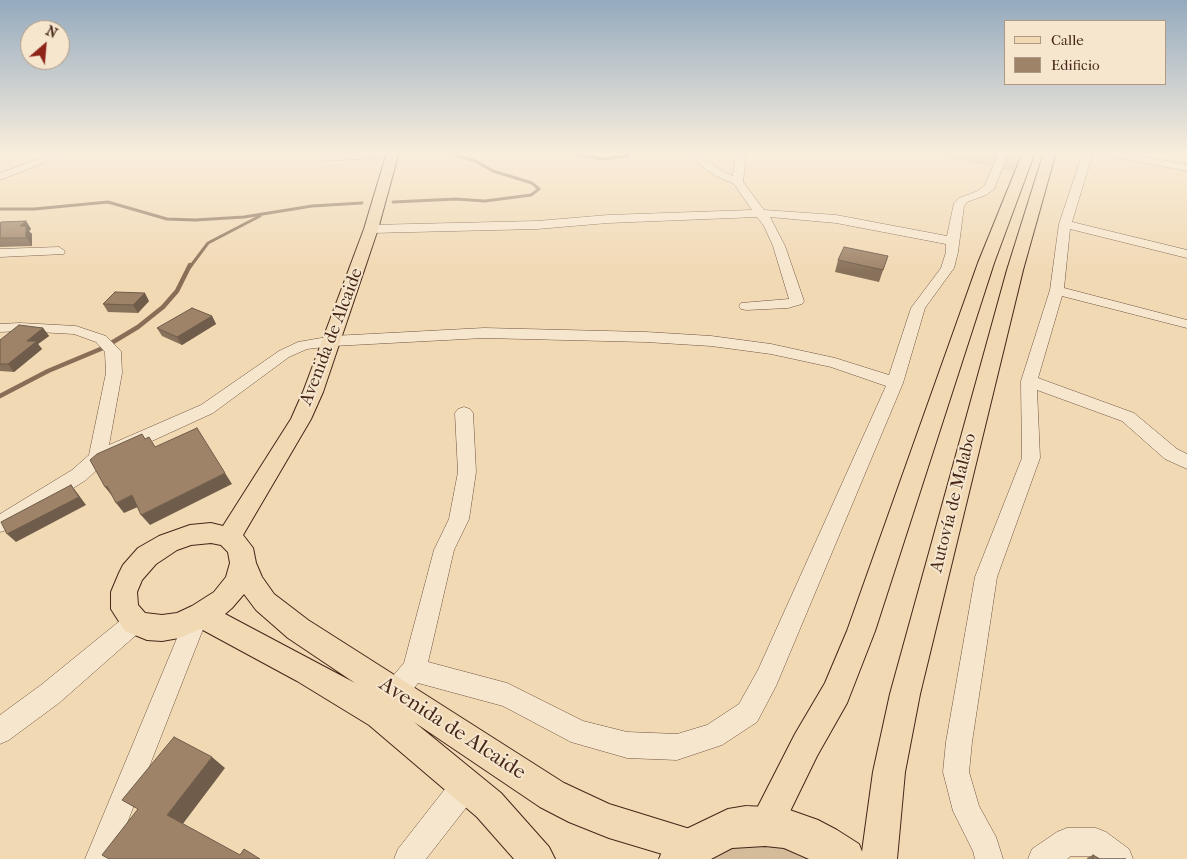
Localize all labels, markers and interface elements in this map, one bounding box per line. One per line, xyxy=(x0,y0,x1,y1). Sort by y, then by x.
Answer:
north arrow xyxy=(20,20,70,70)
legend xyxy=(1004,20,1167,85)
text: N xyxy=(43,22,60,42)
text: Calle xyxy=(1051,31,1084,49)
text: Edificio xyxy=(1051,56,1100,74)
street label: Avenida de Alcaide xyxy=(296,265,368,409)
street label: Autovía de Malabo xyxy=(926,431,982,575)
street label: Avenida de Alcaide xyxy=(374,672,530,786)

